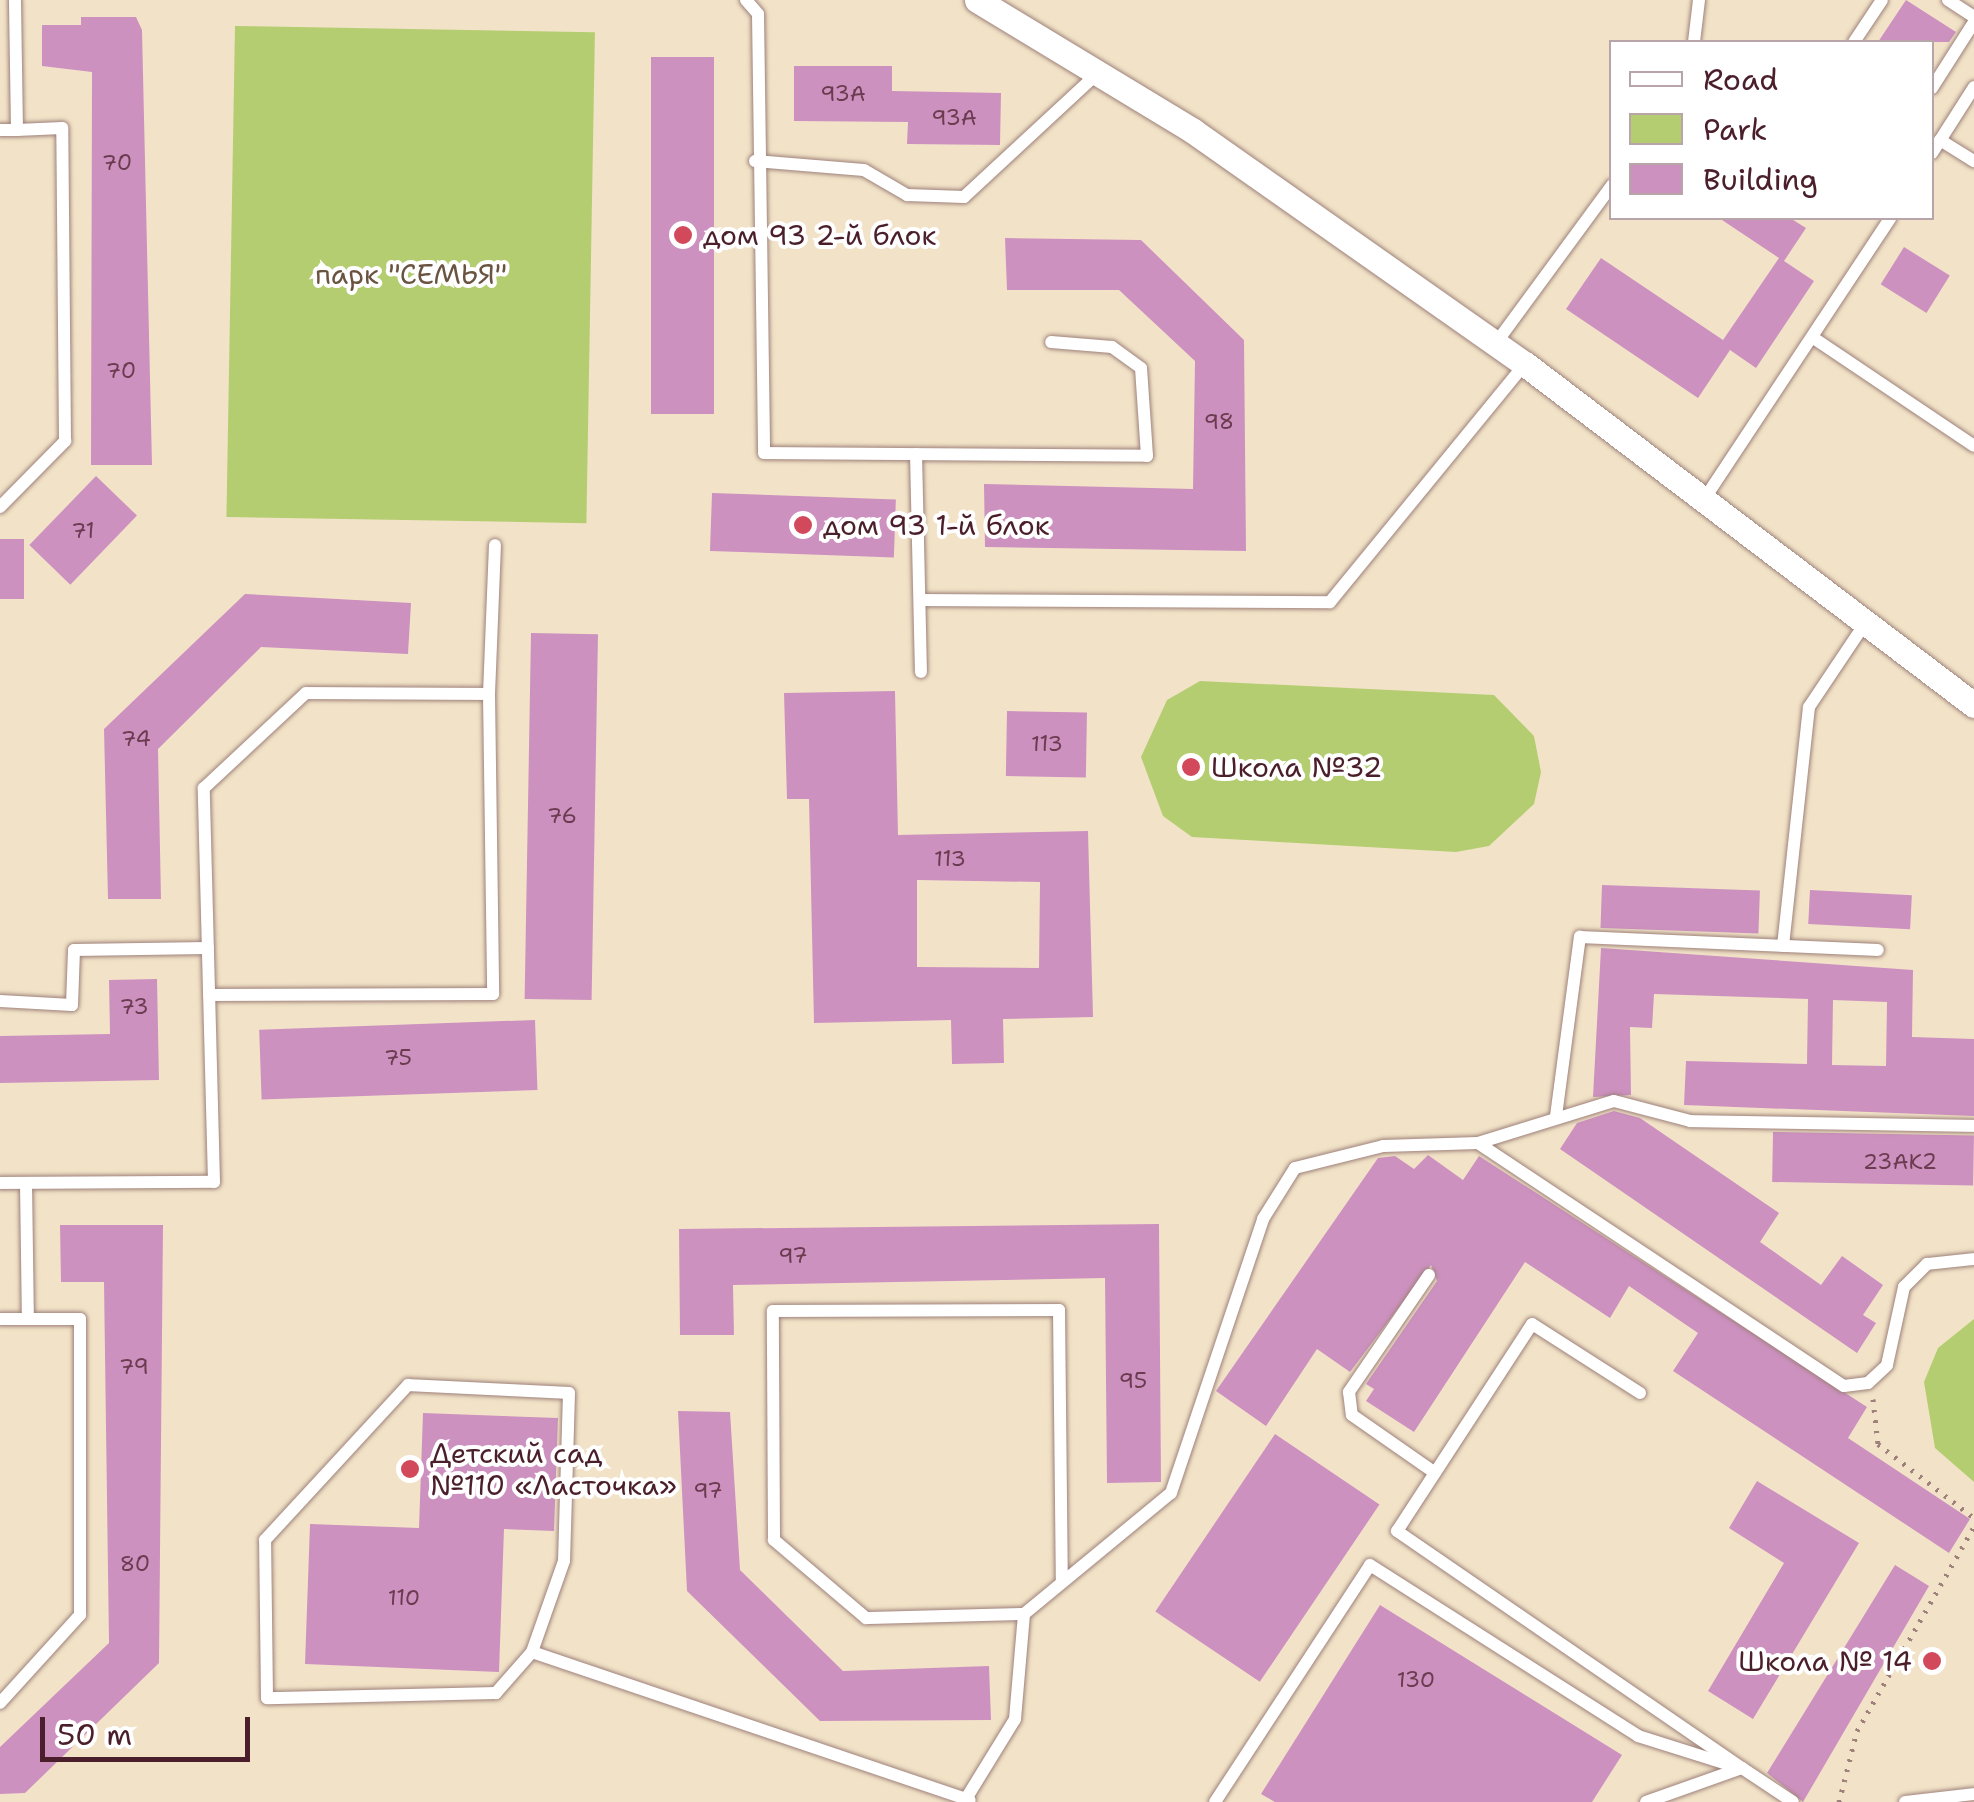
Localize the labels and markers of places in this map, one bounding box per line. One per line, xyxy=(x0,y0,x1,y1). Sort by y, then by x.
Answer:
place label: дом 93 2-й блок xyxy=(703,218,936,252)
marker: дом 93 2-й блок xyxy=(672,224,694,246)
place label: дом 93 1-й блок xyxy=(823,508,1050,542)
marker: дом 93 1-й блок xyxy=(792,514,814,536)
place label: Школа №32 xyxy=(1211,750,1382,784)
marker: Школа №32 xyxy=(1180,756,1202,778)
place label: Детский сад №110 «Ласточка» xyxy=(430,1436,677,1502)
marker: Детский сад №110 «Ласточка» xyxy=(399,1458,421,1480)
place label: Школа № 14 xyxy=(1738,1644,1912,1678)
marker: Школа № 14 xyxy=(1921,1650,1943,1672)

